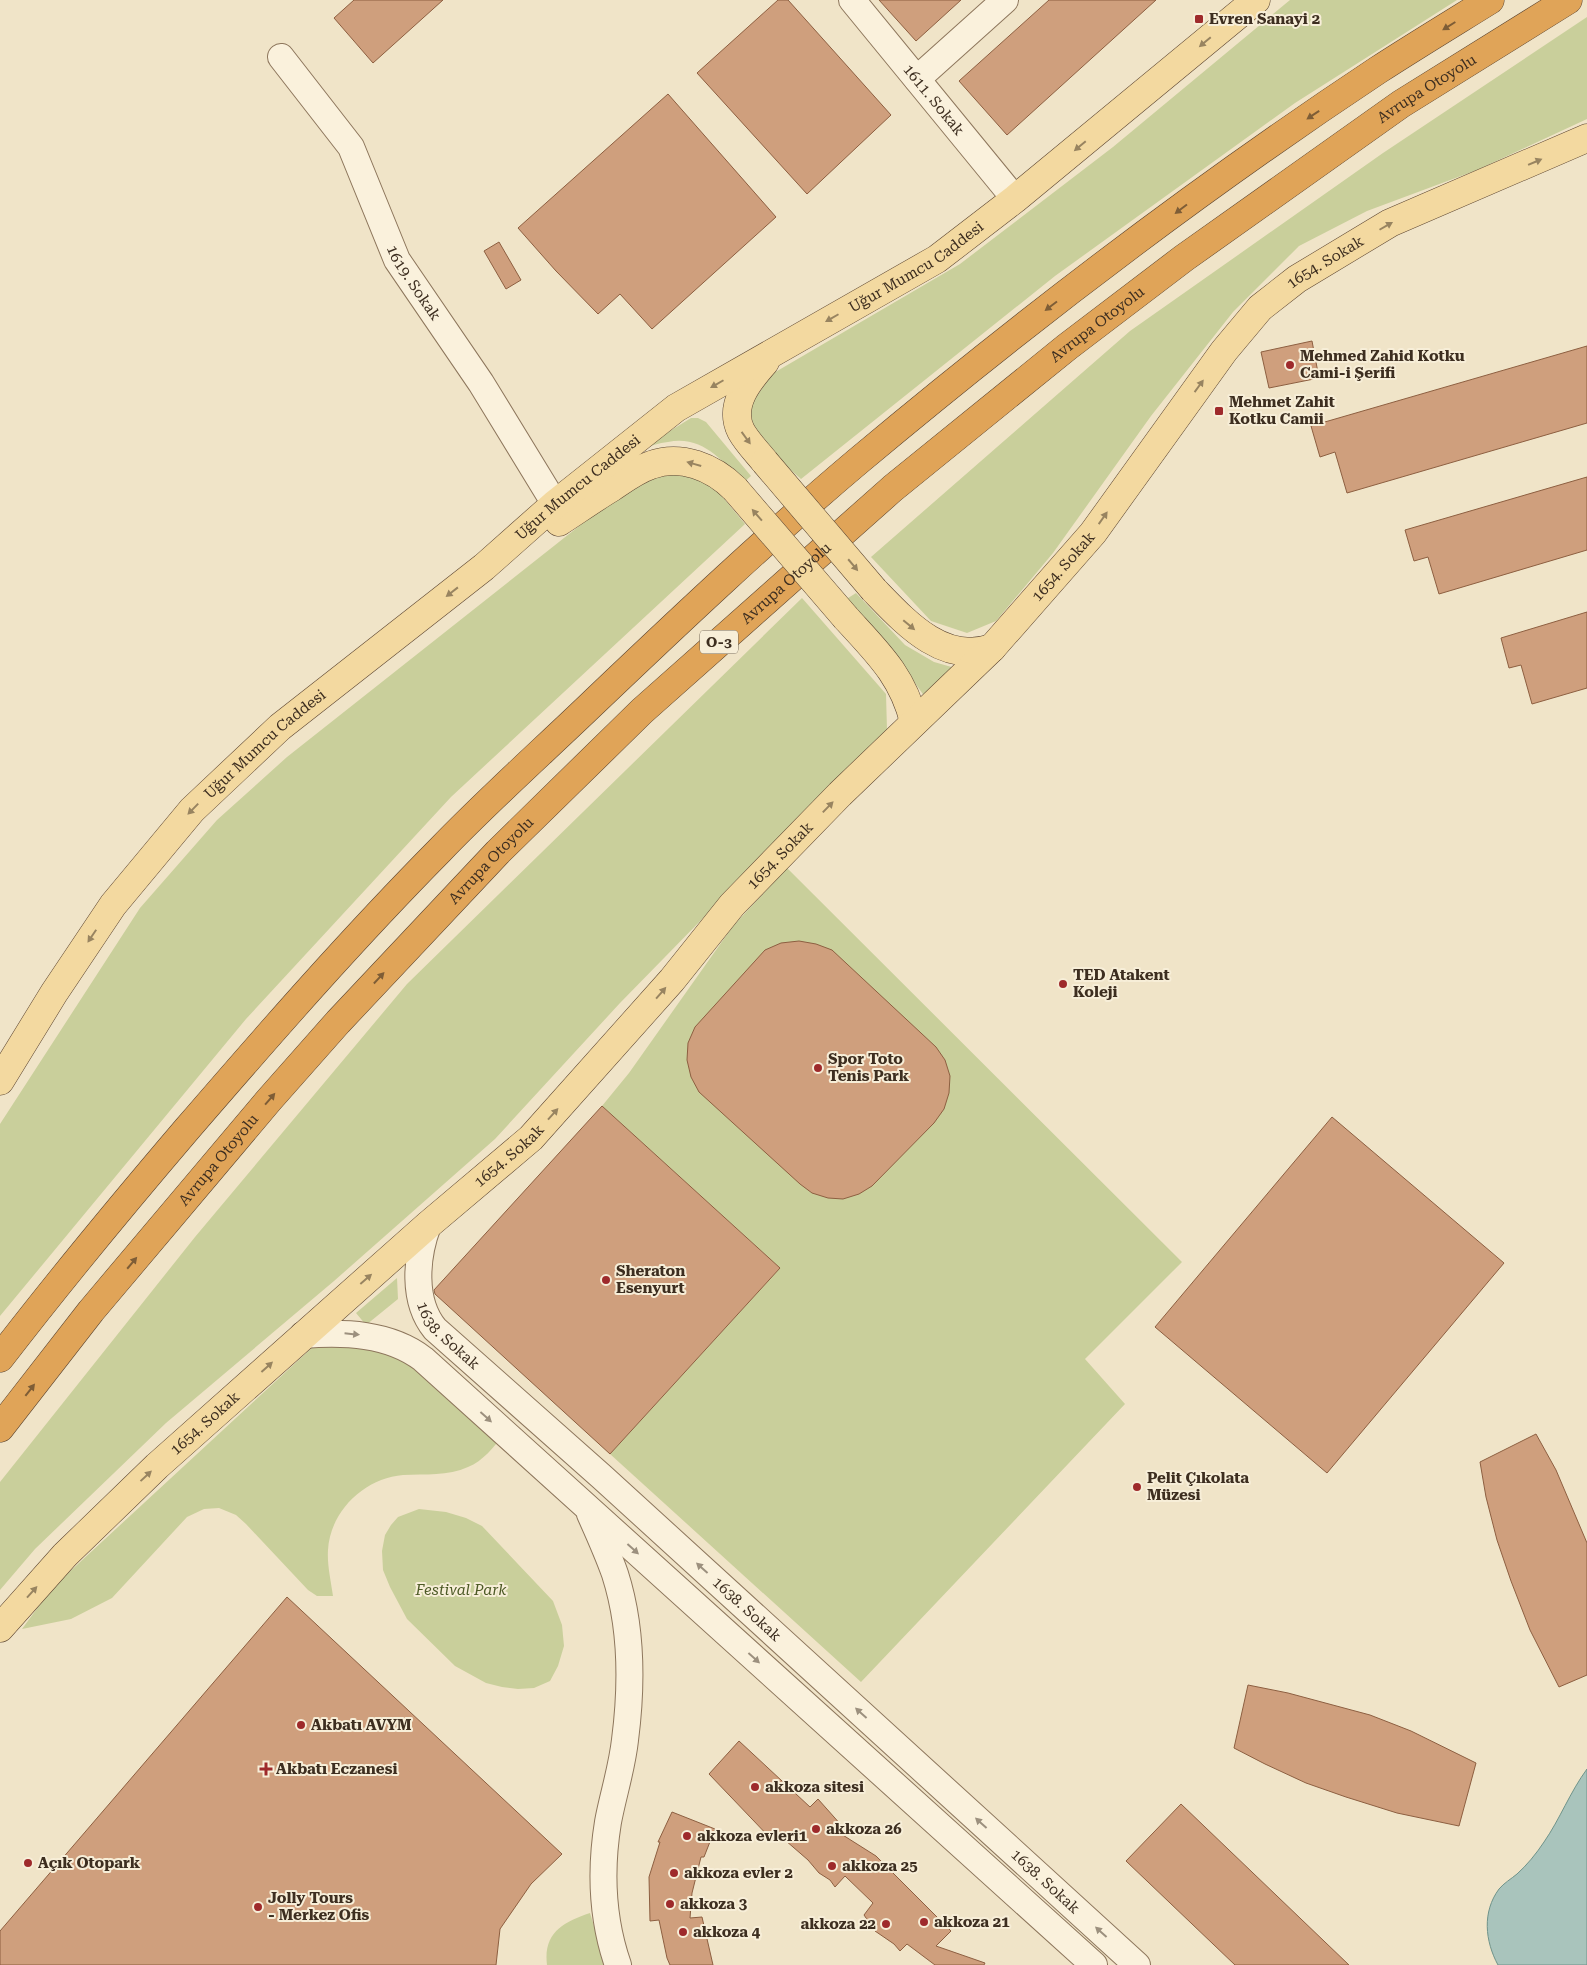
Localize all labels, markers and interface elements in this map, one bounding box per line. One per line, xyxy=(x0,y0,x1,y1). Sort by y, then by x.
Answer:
place label: Evren Sanayi 2 xyxy=(1209,10,1320,28)
marker: Evren Sanayi 2 xyxy=(1193,13,1205,25)
one-way arrow xyxy=(1442,21,1456,30)
one-way arrow xyxy=(1199,37,1212,48)
street label: Avrupa Otoyolu xyxy=(1374,50,1480,127)
street label: 1611. Sokak xyxy=(899,61,968,139)
one-way arrow xyxy=(1306,110,1320,119)
one-way arrow xyxy=(1073,140,1086,151)
one-way arrow xyxy=(1528,157,1542,165)
one-way arrow xyxy=(1174,203,1187,213)
street label: Uğur Mumcu Caddesi xyxy=(846,217,987,316)
one-way arrow xyxy=(1379,221,1392,230)
street label: 1654. Sokak xyxy=(1283,232,1367,293)
street label: 1619. Sokak xyxy=(383,242,445,324)
street label: Avrupa Otoyolu xyxy=(1046,282,1148,366)
one-way arrow xyxy=(1045,301,1058,312)
one-way arrow xyxy=(825,314,840,322)
place label: Mehmed Zahid Kotku Cami-i Şerifi xyxy=(1300,347,1465,382)
marker: Mehmed Zahid Kotku Cami-i Şerifi xyxy=(1284,359,1296,371)
one-way arrow xyxy=(710,380,723,389)
one-way arrow xyxy=(1193,380,1204,393)
place label: Mehmet Zahit Kotku Camii xyxy=(1229,393,1335,428)
marker: Mehmet Zahit Kotku Camii xyxy=(1213,405,1225,417)
street label: Uğur Mumcu Caddesi xyxy=(512,431,644,544)
one-way arrow xyxy=(741,431,751,445)
one-way arrow xyxy=(686,460,701,468)
one-way arrow xyxy=(751,509,763,521)
one-way arrow xyxy=(1098,512,1109,525)
street label: 1654. Sokak xyxy=(1028,528,1099,605)
street label: Avrupa Otoyolu xyxy=(737,538,835,628)
one-way arrow xyxy=(847,559,859,571)
one-way arrow xyxy=(446,587,459,598)
one-way arrow xyxy=(902,619,915,630)
road number: O-3 xyxy=(700,630,738,654)
street label: Uğur Mumcu Caddesi xyxy=(200,686,329,803)
one-way arrow xyxy=(822,801,834,813)
one-way arrow xyxy=(188,803,200,815)
street label: Avrupa Otoyolu xyxy=(445,813,538,908)
street label: 1654. Sokak xyxy=(743,818,817,893)
one-way arrow xyxy=(87,929,97,942)
place label: TED Atakent Koleji xyxy=(1073,966,1170,1001)
one-way arrow xyxy=(373,973,385,985)
marker: TED Atakent Koleji xyxy=(1057,978,1069,990)
one-way arrow xyxy=(655,987,667,999)
place label: Spor Toto Tenis Park xyxy=(828,1050,910,1085)
marker: Spor Toto Tenis Park xyxy=(812,1062,824,1074)
one-way arrow xyxy=(265,1092,276,1105)
one-way arrow xyxy=(547,1108,559,1120)
street label: Avrupa Otoyolu xyxy=(175,1110,263,1209)
street label: 1654. Sokak xyxy=(470,1120,548,1191)
one-way arrow xyxy=(126,1257,137,1270)
place label: Sheraton Esenyurt xyxy=(616,1262,685,1297)
one-way arrow xyxy=(359,1274,372,1285)
marker: Sheraton Esenyurt xyxy=(600,1274,612,1286)
street label: 1638. Sokak xyxy=(413,1299,484,1374)
one-way arrow xyxy=(344,1330,360,1338)
one-way arrow xyxy=(260,1361,272,1373)
one-way arrow xyxy=(25,1383,35,1397)
street label: 1654. Sokak xyxy=(167,1387,244,1459)
one-way arrow xyxy=(480,1411,492,1423)
place label: Pelit Çıkolata Müzesi xyxy=(1147,1469,1249,1504)
one-way arrow xyxy=(140,1470,152,1482)
marker: Pelit Çıkolata Müzesi xyxy=(1131,1481,1143,1493)
one-way arrow xyxy=(627,1543,639,1555)
one-way arrow xyxy=(697,1562,709,1574)
street label: 1638. Sokak xyxy=(709,1573,785,1645)
park label: Festival Park xyxy=(415,1581,507,1599)
one-way arrow xyxy=(27,1586,38,1599)
one-way arrow xyxy=(747,1652,759,1664)
one-way arrow xyxy=(855,1707,867,1719)
place label: Akbatı AVYM xyxy=(311,1716,412,1734)
marker: Akbatı AVYM xyxy=(295,1719,307,1731)
place label: Akbatı Eczanesi xyxy=(276,1760,397,1778)
marker: Akbatı Eczanesi xyxy=(260,1763,272,1775)
place label: akkoza sitesi xyxy=(765,1778,864,1796)
marker: akkoza sitesi xyxy=(749,1781,761,1793)
one-way arrow xyxy=(975,1817,987,1828)
place label: akkoza 26 xyxy=(826,1820,902,1838)
marker: akkoza 26 xyxy=(810,1823,822,1835)
place label: akkoza evleri1 xyxy=(697,1827,808,1845)
marker: akkoza evleri1 xyxy=(681,1830,693,1842)
street label: 1638. Sokak xyxy=(1007,1846,1084,1918)
place label: Açık Otopark xyxy=(38,1854,141,1872)
marker: Açık Otopark xyxy=(22,1857,34,1869)
place label: akkoza 25 xyxy=(842,1857,918,1875)
marker: akkoza 25 xyxy=(826,1860,838,1872)
place label: akkoza evler 2 xyxy=(684,1864,793,1882)
marker: akkoza evler 2 xyxy=(668,1867,680,1879)
place label: Jolly Tours - Merkez Ofis xyxy=(268,1889,369,1924)
place label: akkoza 3 xyxy=(680,1895,748,1913)
marker: akkoza 3 xyxy=(664,1898,676,1910)
marker: Jolly Tours - Merkez Ofis xyxy=(252,1901,264,1913)
place label: akkoza 21 xyxy=(934,1913,1010,1931)
place label: akkoza 22 xyxy=(800,1915,876,1933)
marker: akkoza 21 xyxy=(918,1916,930,1928)
marker: akkoza 22 xyxy=(880,1918,892,1930)
place label: akkoza 4 xyxy=(693,1923,761,1941)
marker: akkoza 4 xyxy=(677,1926,689,1938)
one-way arrow xyxy=(1095,1926,1107,1938)

